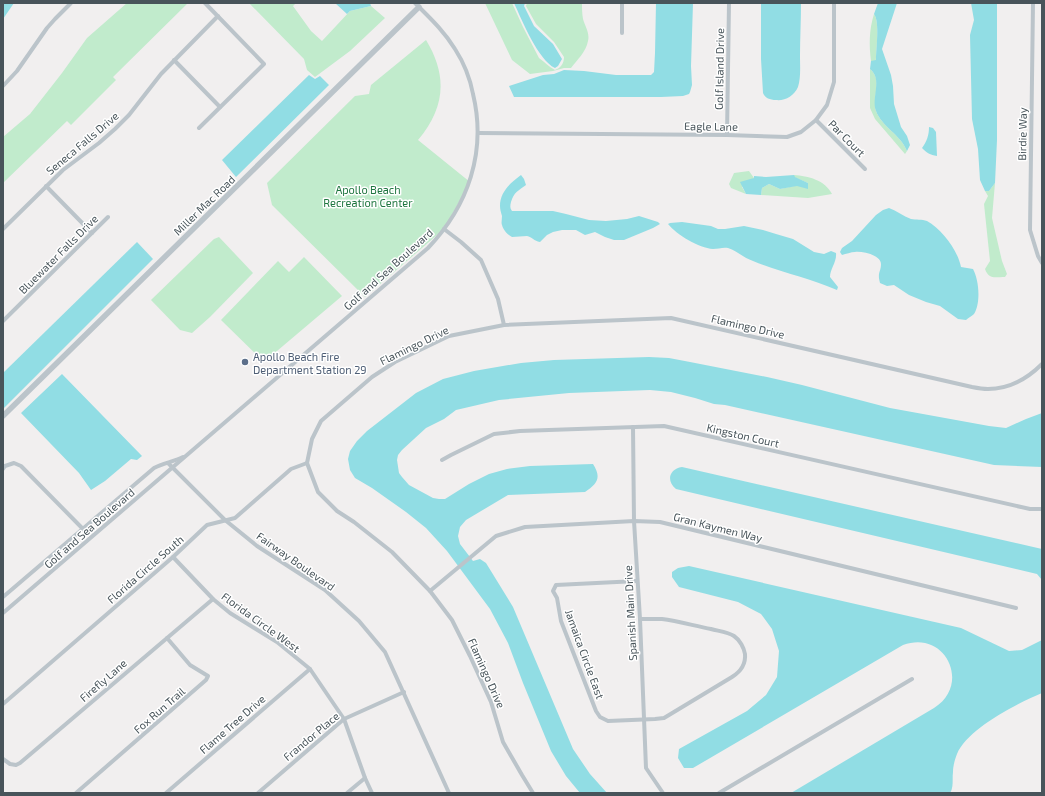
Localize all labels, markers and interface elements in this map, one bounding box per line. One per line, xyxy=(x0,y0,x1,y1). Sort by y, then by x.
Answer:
street label: Golf Island Drive xyxy=(712,28,726,110)
street label: Birdie Way xyxy=(1015,107,1029,161)
street label: Seneca Falls Drive xyxy=(43,109,121,177)
street label: Par Court xyxy=(826,117,868,159)
street label: Eagle Lane xyxy=(684,119,738,133)
street label: Miller Mac Road xyxy=(171,172,237,238)
park label: Apollo Beach Recreation Center xyxy=(323,183,413,209)
street label: Bluewater Falls Drive xyxy=(16,212,100,296)
street label: Golf and Sea Boulevard xyxy=(341,226,435,312)
street label: Flamingo Drive xyxy=(710,311,786,341)
street label: Flamingo Drive xyxy=(377,323,451,367)
place label: Apollo Beach Fire Department Station 29 xyxy=(253,350,367,376)
marker: Apollo Beach Fire Department Station 29 xyxy=(240,357,250,367)
street label: Kingston Court xyxy=(705,420,781,450)
street label: Golf and Sea Boulevard xyxy=(41,485,137,571)
street label: Gran Kaymen Way xyxy=(672,510,764,544)
street label: Fairway Boulevard xyxy=(254,529,338,593)
street label: Florida Circle South xyxy=(104,532,186,606)
street label: Spanish Main Drive xyxy=(621,565,639,661)
street label: Florida Circle West xyxy=(219,589,303,655)
street label: Jamaica Circle East xyxy=(563,607,607,701)
street label: Flamingo Drive xyxy=(466,636,508,710)
street label: Firefly Lane xyxy=(77,656,129,704)
street label: Fox Run Trail xyxy=(131,684,188,736)
street label: Flame Tree Drive xyxy=(196,692,268,756)
street label: Frandor Place xyxy=(280,709,342,763)

